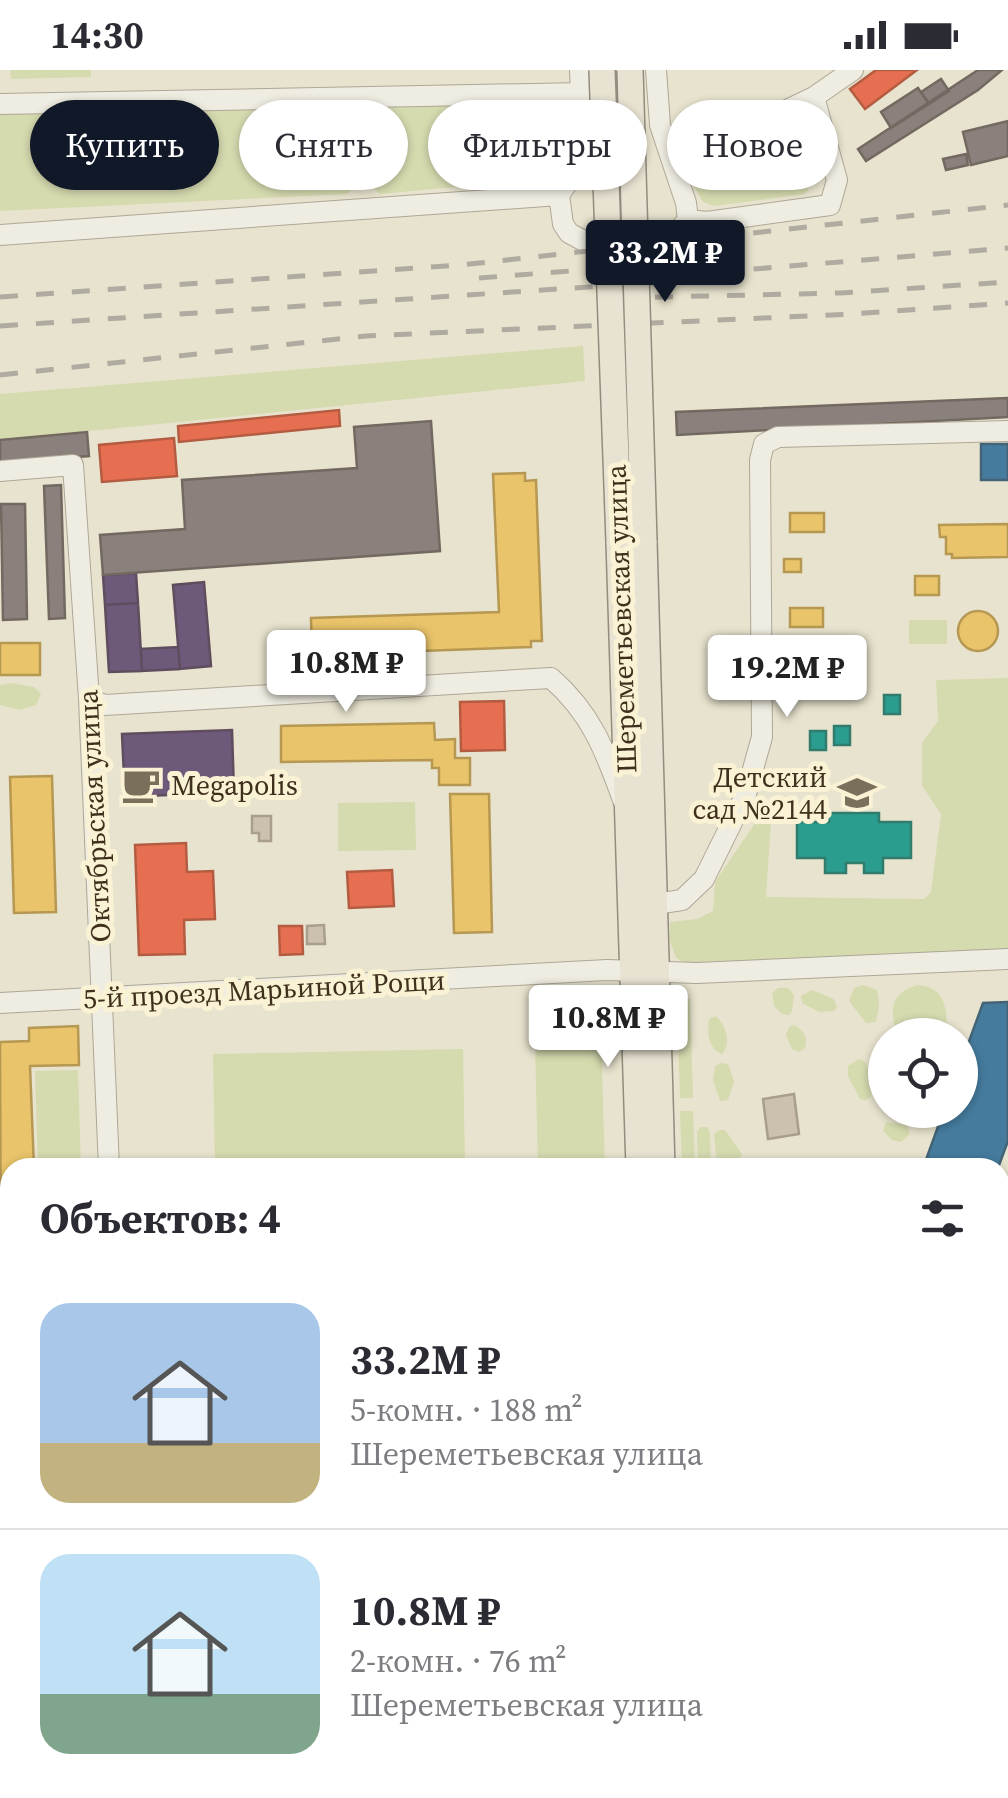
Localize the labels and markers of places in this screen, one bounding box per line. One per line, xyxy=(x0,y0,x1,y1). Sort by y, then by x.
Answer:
pin: 33.2M ₽ xyxy=(573,220,757,305)
pin: 10.8M ₽ xyxy=(254,630,438,715)
pin: 19.2M ₽ xyxy=(695,635,879,720)
place label: Детский сад №2144 xyxy=(692,758,827,828)
cafe icon: Megapolis xyxy=(120,764,162,806)
place label: Megapolis xyxy=(171,766,298,804)
school or university icon: Детский сад №2144 xyxy=(836,772,878,814)
pin: 10.8M ₽ xyxy=(516,985,700,1070)

